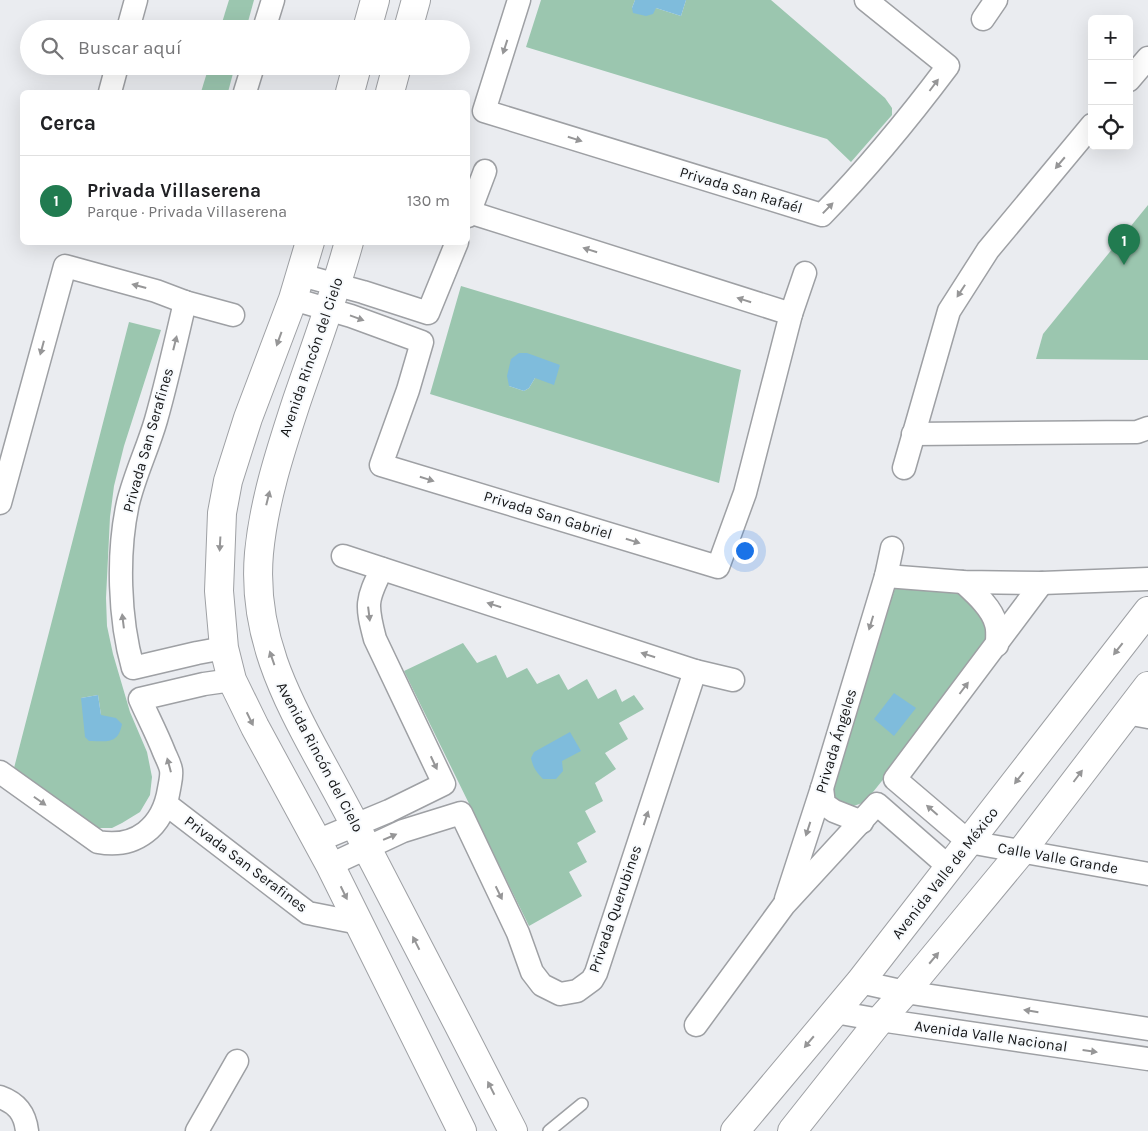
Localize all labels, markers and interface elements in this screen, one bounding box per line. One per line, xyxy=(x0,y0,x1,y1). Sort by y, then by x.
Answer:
map controls xyxy=(1088,15,1133,150)
button: + xyxy=(1088,15,1133,60)
search box xyxy=(20,20,470,75)
icon: search xyxy=(38,34,66,62)
text: Buscar aquí xyxy=(78,37,182,59)
one-way arrow xyxy=(501,39,508,54)
button: − xyxy=(1088,60,1133,105)
one-way arrow xyxy=(929,78,939,92)
button: locate xyxy=(1088,105,1133,150)
text: Cerca xyxy=(40,111,96,135)
one-way arrow xyxy=(567,136,582,143)
one-way arrow xyxy=(1055,156,1066,169)
street label: Privada San Rafaél xyxy=(677,163,805,217)
text: Privada Villaserena xyxy=(87,180,261,202)
text: 1 xyxy=(53,191,59,210)
text: 130 m xyxy=(407,191,450,210)
text: Parque · Privada Villaserena xyxy=(87,202,287,221)
one-way arrow xyxy=(822,203,834,215)
pin: 1 xyxy=(1108,224,1140,265)
one-way arrow xyxy=(582,246,597,254)
street label: Avenida Rincón del Cielo xyxy=(275,275,347,439)
one-way arrow xyxy=(132,282,147,290)
one-way arrow xyxy=(957,284,966,298)
one-way arrow xyxy=(737,295,752,303)
one-way arrow xyxy=(349,315,364,322)
one-way arrow xyxy=(275,332,283,347)
one-way arrow xyxy=(171,335,179,350)
one-way arrow xyxy=(38,341,46,356)
street label: Privada San Serafines xyxy=(119,366,177,514)
one-way arrow xyxy=(420,475,435,483)
street label: Privada San Gabriel xyxy=(482,487,614,543)
one-way arrow xyxy=(264,490,272,505)
one-way arrow xyxy=(216,537,224,553)
one-way arrow xyxy=(626,538,641,546)
your location xyxy=(732,538,758,564)
one-way arrow xyxy=(486,601,501,608)
one-way arrow xyxy=(366,607,374,623)
one-way arrow xyxy=(119,612,127,628)
one-way arrow xyxy=(867,616,875,631)
one-way arrow xyxy=(1113,642,1123,656)
one-way arrow xyxy=(267,650,275,665)
one-way arrow xyxy=(641,651,656,659)
street label: Avenida Rincón del Cielo xyxy=(273,679,367,835)
one-way arrow xyxy=(959,682,970,695)
street label: Privada Ángeles xyxy=(812,687,860,795)
one-way arrow xyxy=(247,712,255,726)
one-way arrow xyxy=(430,756,438,770)
one-way arrow xyxy=(164,758,172,773)
one-way arrow xyxy=(1073,770,1084,783)
one-way arrow xyxy=(1013,771,1024,784)
one-way arrow xyxy=(33,796,46,806)
street label: Avenida Valle de México xyxy=(888,804,1002,942)
one-way arrow xyxy=(926,805,938,816)
one-way arrow xyxy=(643,811,650,826)
street label: Privada San Serafines xyxy=(181,812,311,916)
one-way arrow xyxy=(804,821,812,836)
one-way arrow xyxy=(383,832,397,840)
street label: Calle Valle Grande xyxy=(996,839,1120,877)
street label: Privada Querubines xyxy=(585,843,645,975)
one-way arrow xyxy=(495,885,503,900)
one-way arrow xyxy=(340,886,348,900)
one-way arrow xyxy=(412,936,420,950)
one-way arrow xyxy=(928,952,939,965)
one-way arrow xyxy=(1022,1007,1038,1015)
street label: Avenida Valle Nacional xyxy=(913,1016,1069,1056)
one-way arrow xyxy=(804,1036,815,1049)
one-way arrow xyxy=(1083,1047,1099,1055)
one-way arrow xyxy=(487,1080,495,1095)

